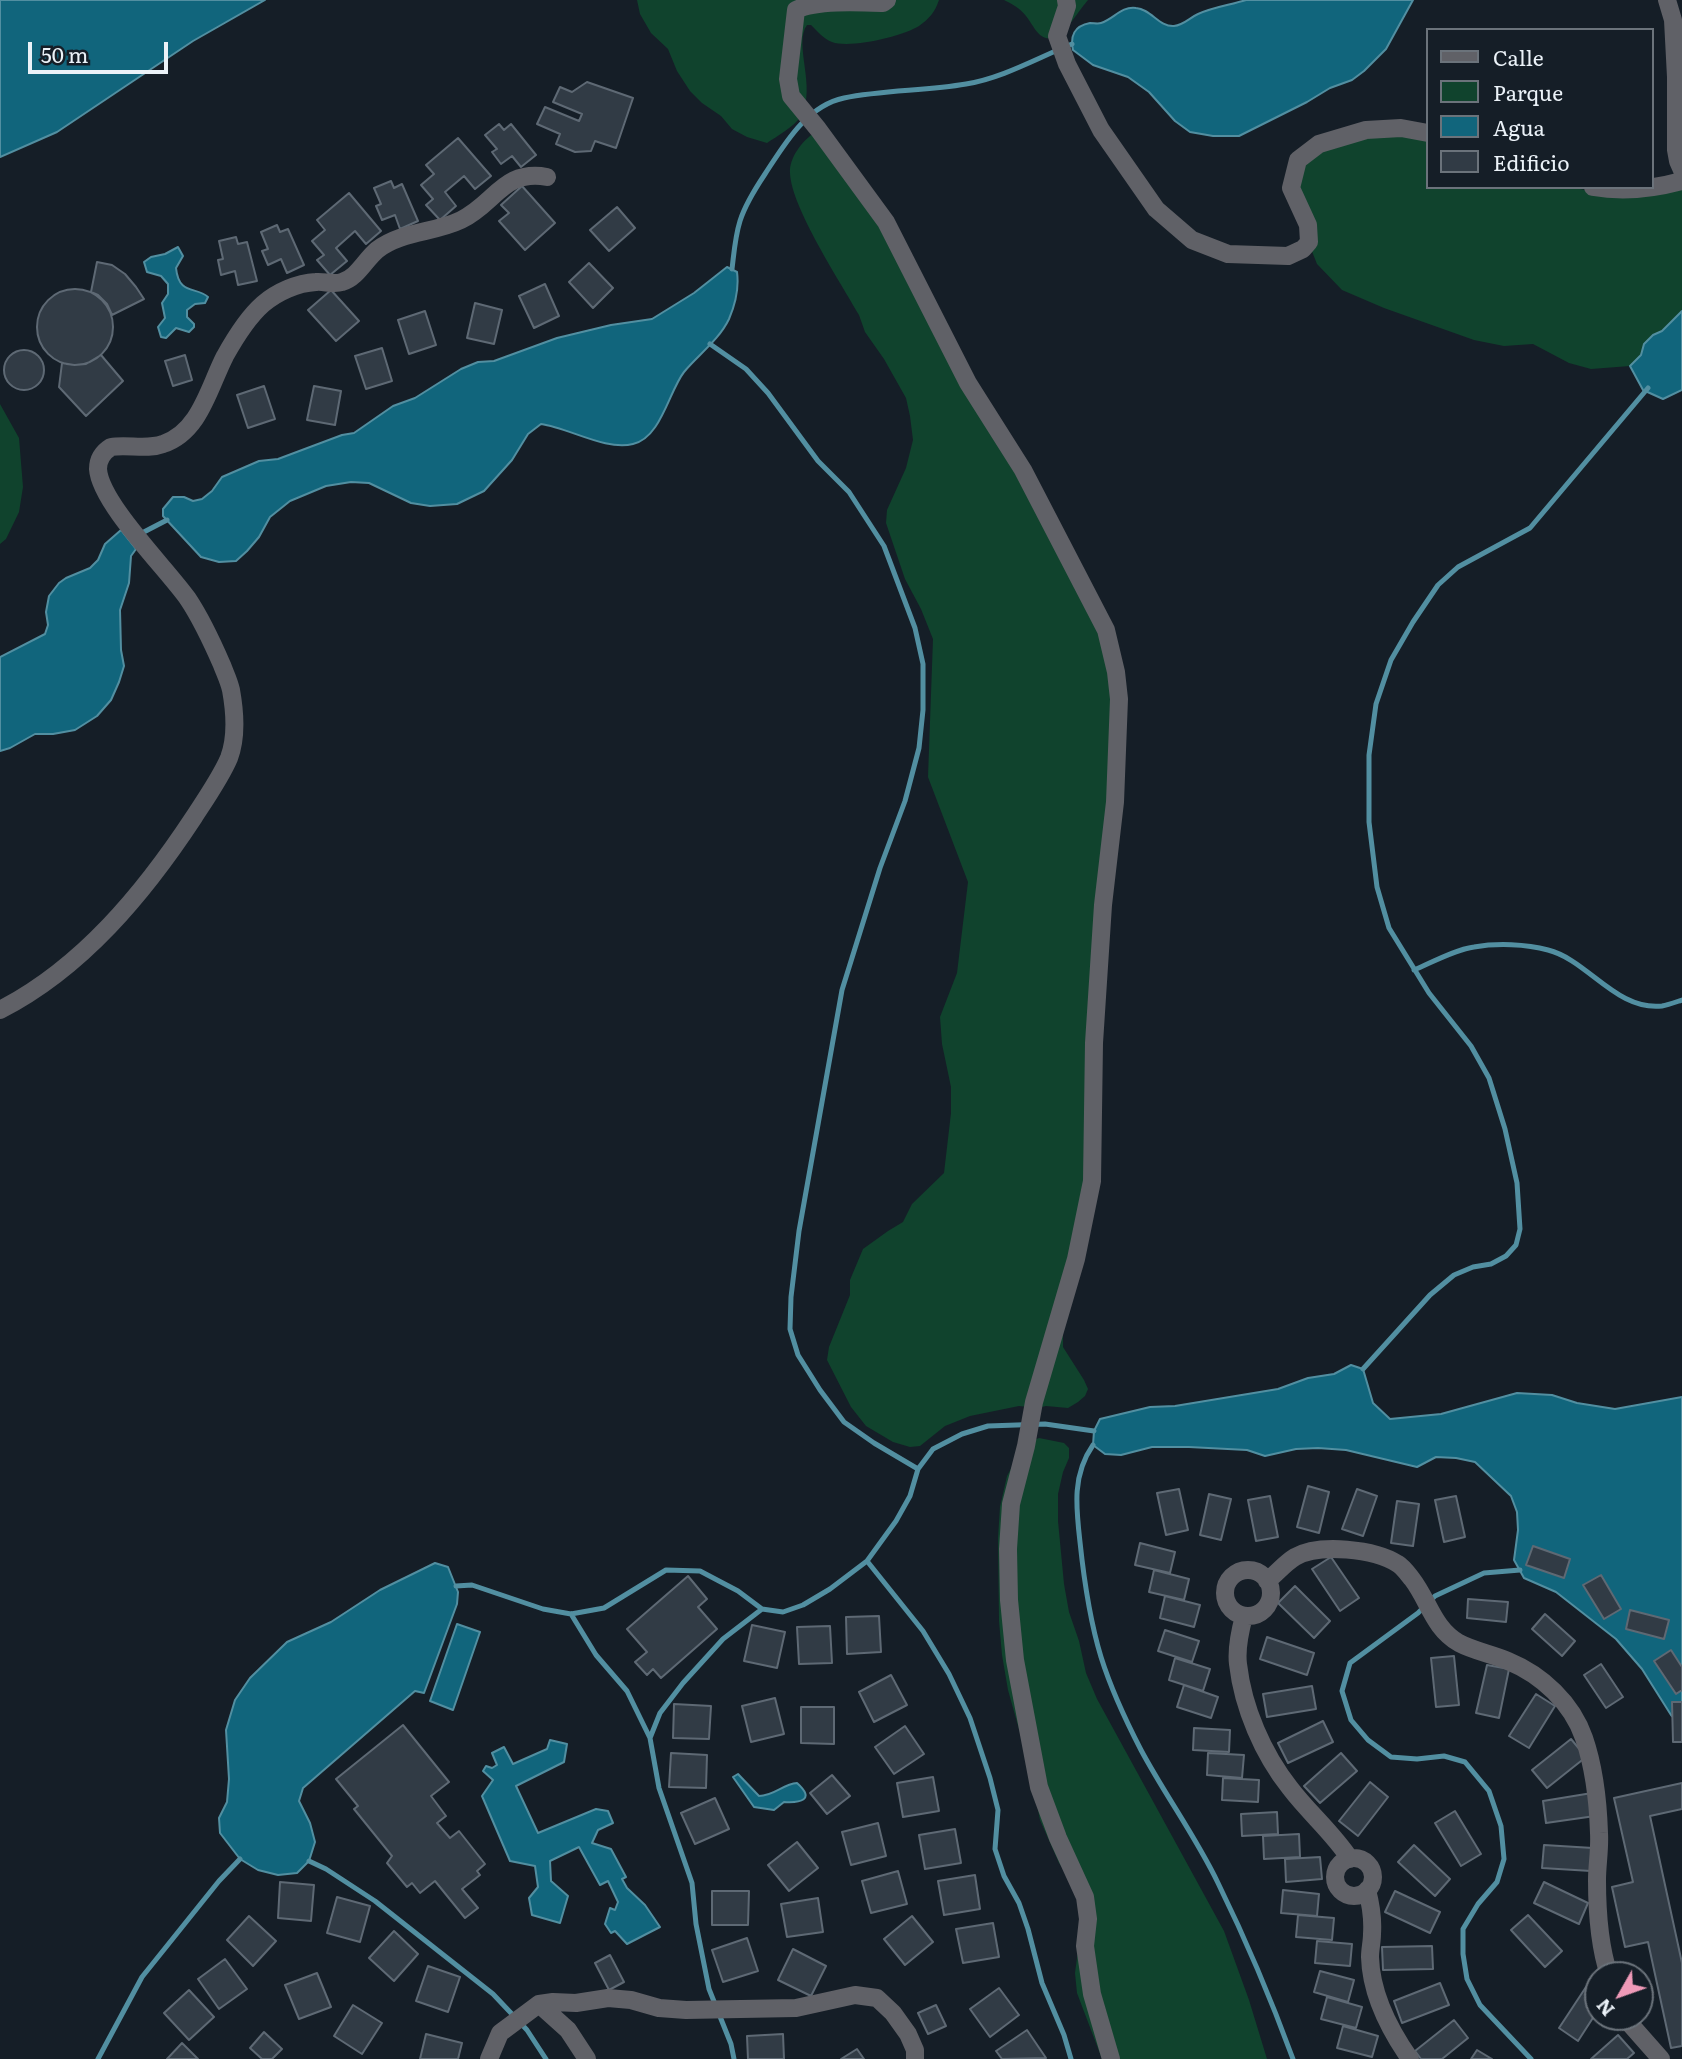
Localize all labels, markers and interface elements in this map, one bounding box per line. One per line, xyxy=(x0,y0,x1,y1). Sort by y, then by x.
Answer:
scale bar xyxy=(32,28,172,72)
legend xyxy=(1426,28,1654,189)
text: 50 m xyxy=(41,38,88,69)
text: Calle xyxy=(1493,41,1544,72)
text: Parque xyxy=(1493,76,1563,107)
text: Agua xyxy=(1493,111,1545,142)
text: Edificio xyxy=(1493,146,1569,177)
north arrow xyxy=(1584,1961,1654,2031)
text: N xyxy=(1589,1993,1620,2023)

